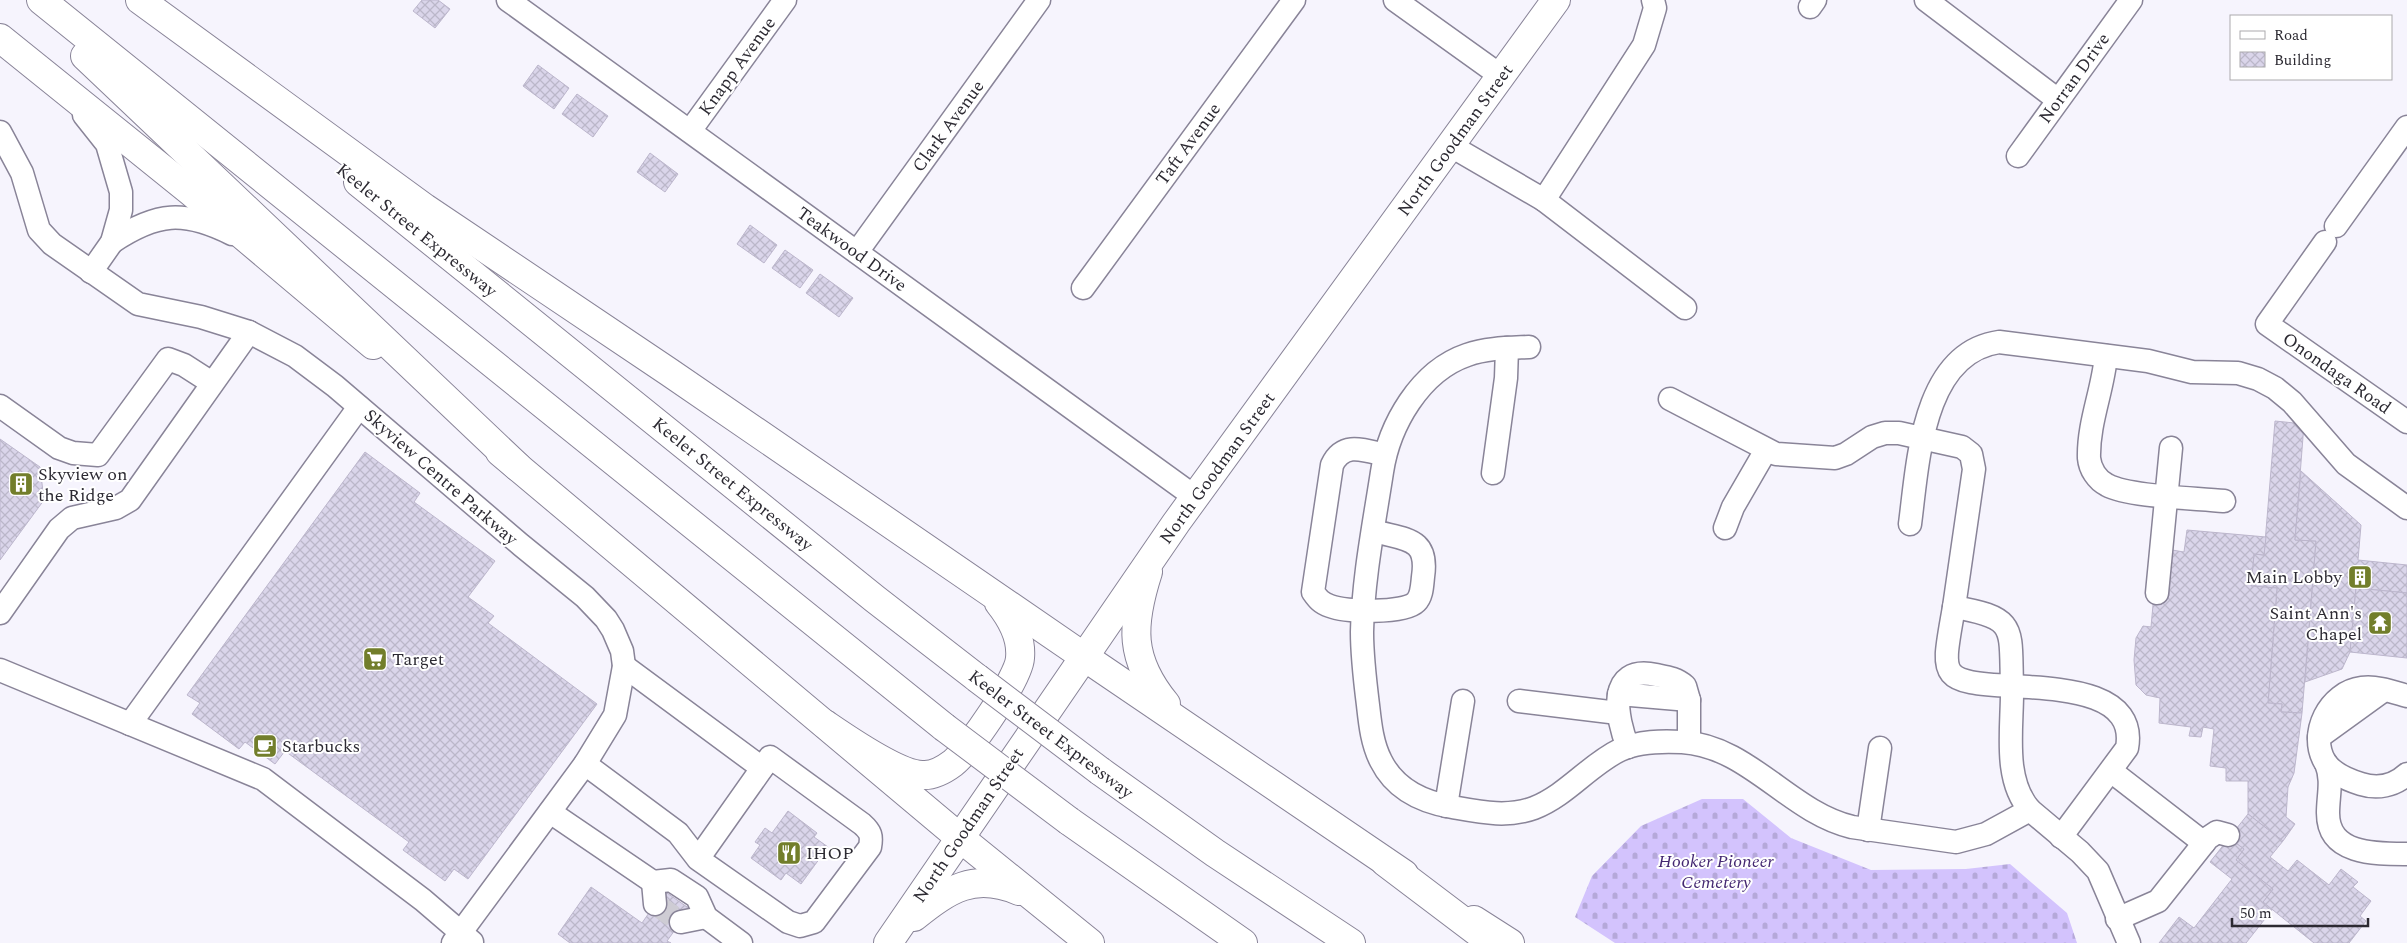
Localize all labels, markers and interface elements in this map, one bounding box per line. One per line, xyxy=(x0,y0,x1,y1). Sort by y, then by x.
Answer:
street label: Knapp Avenue xyxy=(692,11,783,121)
legend xyxy=(2230,15,2392,80)
text: Road xyxy=(2274,24,2308,47)
street label: Norran Drive xyxy=(2032,27,2117,129)
text: Building xyxy=(2274,49,2331,72)
street label: North Goodman Street xyxy=(1391,59,1520,222)
street label: Clark Avenue xyxy=(906,75,991,178)
street label: Taft Avenue xyxy=(1149,97,1228,191)
street label: Keeler Street Expressway xyxy=(330,157,504,305)
street label: Teakwood Drive xyxy=(791,200,912,299)
street label: Onondaga Road xyxy=(2277,326,2397,421)
street label: North Goodman Street xyxy=(1153,387,1282,550)
street label: Skyview Centre Parkway xyxy=(358,403,525,553)
street label: Keeler Street Expressway xyxy=(646,411,820,559)
place label: Skyview on the Ridge xyxy=(38,461,127,509)
building icon: Skyview on the Ridge xyxy=(8,471,34,497)
place label: Main Lobby xyxy=(2246,564,2343,591)
building icon: Main Lobby xyxy=(2347,564,2373,590)
place label: Saint Ann's Chapel xyxy=(2270,600,2362,648)
temple icon: Saint Ann's Chapel xyxy=(2367,610,2393,636)
supermarket icon: Target xyxy=(362,646,388,672)
place label: Target xyxy=(392,646,444,673)
street label: Keeler Street Expressway xyxy=(963,663,1140,806)
cafe icon: Starbucks xyxy=(252,733,278,759)
place label: Starbucks xyxy=(282,733,360,760)
street label: North Goodman Street xyxy=(906,742,1031,908)
restaurant icon: IHOP xyxy=(776,840,802,866)
place label: IHOP xyxy=(806,840,854,867)
park label: Hooker Pioneer Cemetery xyxy=(1658,848,1775,896)
scale bar xyxy=(2232,896,2368,928)
text: 50 m xyxy=(2240,902,2272,925)

